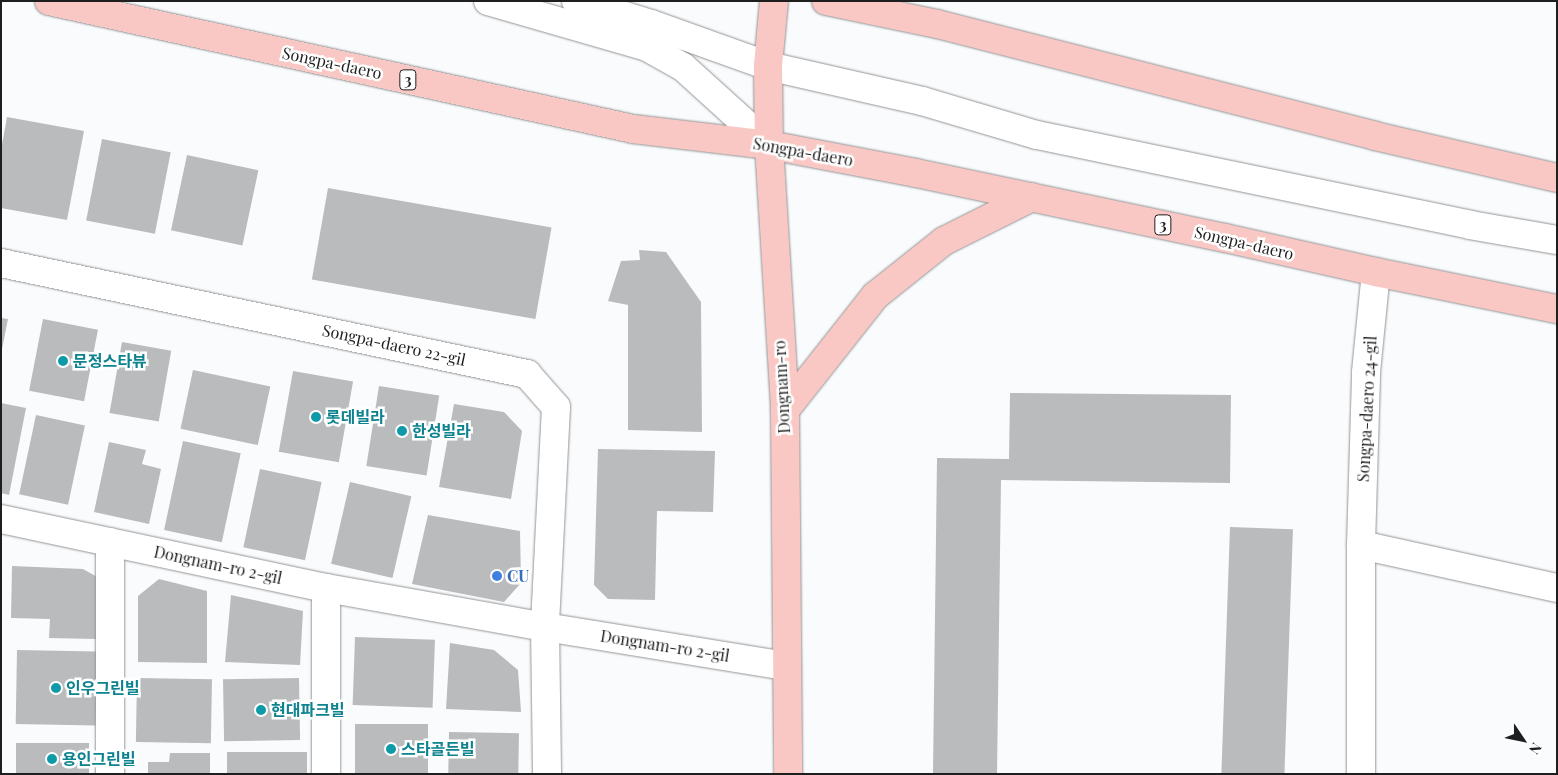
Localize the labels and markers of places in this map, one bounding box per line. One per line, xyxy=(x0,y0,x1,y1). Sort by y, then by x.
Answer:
place label: 문정스타뷰 xyxy=(73,351,147,371)
marker: 문정스타뷰 xyxy=(57,355,69,367)
place label: 롯데빌라 xyxy=(326,407,385,427)
marker: 롯데빌라 xyxy=(310,411,322,423)
place label: 한성빌라 xyxy=(412,421,471,441)
marker: 한성빌라 xyxy=(396,425,408,437)
place label: CU xyxy=(507,566,529,586)
marker: CU xyxy=(491,570,503,582)
place label: 인우그린빌 xyxy=(66,678,140,698)
marker: 인우그린빌 xyxy=(50,682,62,694)
place label: 현대파크빌 xyxy=(271,700,345,720)
marker: 현대파크빌 xyxy=(255,704,267,716)
place label: 스타골든빌 xyxy=(401,739,475,759)
marker: 스타골든빌 xyxy=(385,743,397,755)
place label: 용인그린빌 xyxy=(62,749,136,769)
marker: 용인그린빌 xyxy=(46,753,58,765)

